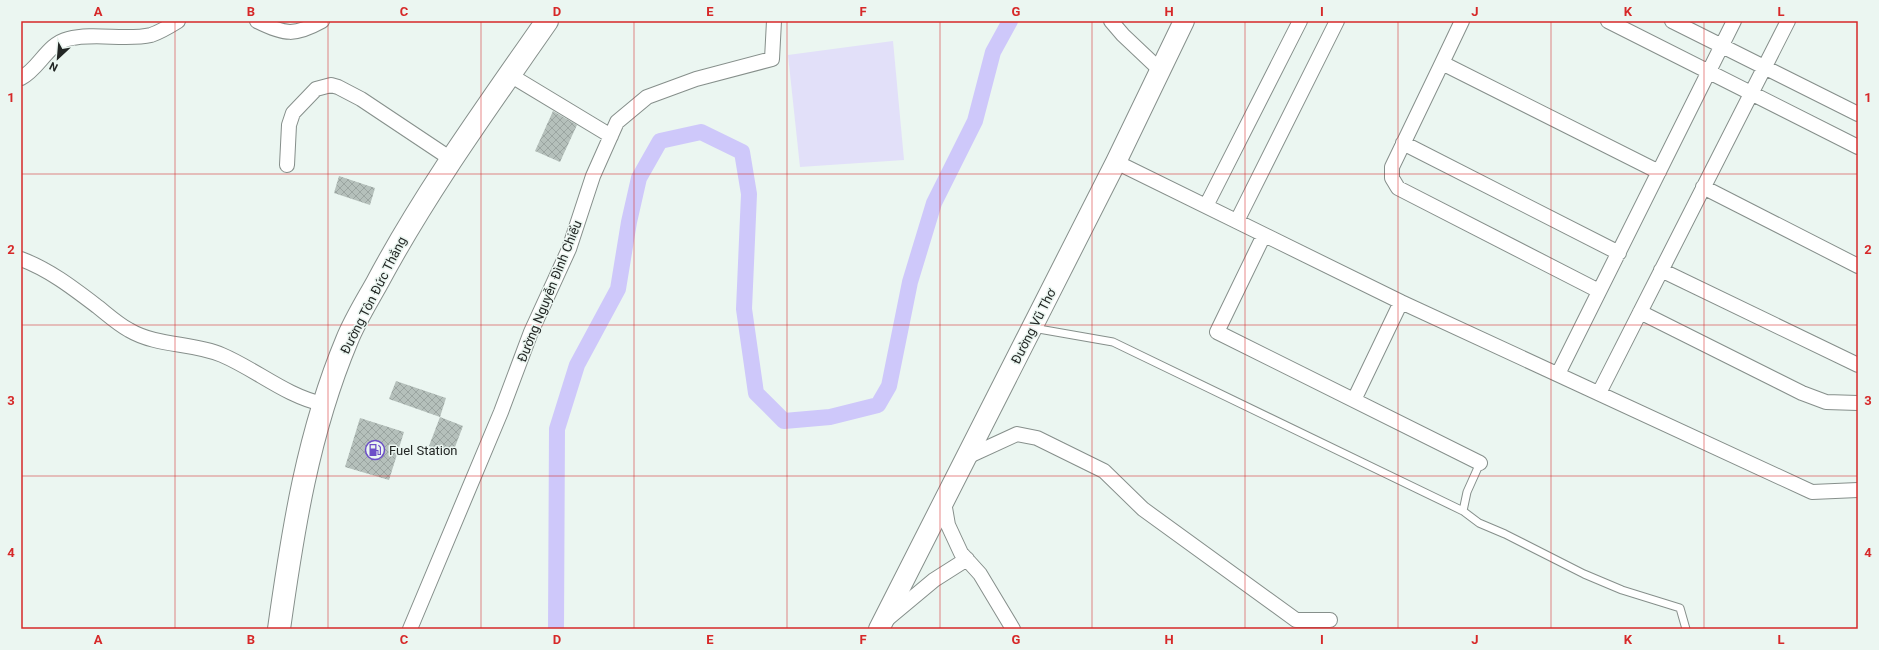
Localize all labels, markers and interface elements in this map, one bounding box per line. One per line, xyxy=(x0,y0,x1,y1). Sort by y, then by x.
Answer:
text: A xyxy=(94,4,103,19)
text: B xyxy=(247,4,255,19)
text: C xyxy=(400,4,409,19)
text: D xyxy=(553,4,561,19)
text: E xyxy=(706,4,714,19)
text: F xyxy=(859,4,867,19)
text: G xyxy=(1012,4,1021,19)
text: H xyxy=(1164,4,1174,19)
text: I xyxy=(1320,4,1324,19)
text: J xyxy=(1471,4,1479,19)
text: K xyxy=(1624,4,1633,19)
text: L xyxy=(1777,4,1785,19)
north arrow xyxy=(38,38,78,78)
text: N xyxy=(47,59,60,74)
text: 1 xyxy=(7,90,15,105)
text: 1 xyxy=(1864,90,1872,105)
street label: Đường Nguyễn Đình Chiểu xyxy=(514,218,585,364)
street label: Đường Tôn Đức Thắng xyxy=(337,234,410,356)
text: 2 xyxy=(7,242,15,257)
text: 2 xyxy=(1864,242,1872,257)
street label: Đường Vũ Thơ xyxy=(1008,286,1059,366)
text: 3 xyxy=(7,393,15,408)
text: 3 xyxy=(1864,393,1872,408)
fuel station icon: Fuel Station xyxy=(364,439,386,461)
place label: Fuel Station xyxy=(389,443,458,458)
text: 4 xyxy=(7,545,15,560)
text: 4 xyxy=(1864,545,1872,560)
text: A xyxy=(94,632,103,647)
text: B xyxy=(247,632,255,647)
text: C xyxy=(400,632,409,647)
text: D xyxy=(553,632,561,647)
text: E xyxy=(706,632,714,647)
text: F xyxy=(859,632,867,647)
text: G xyxy=(1012,632,1021,647)
text: H xyxy=(1164,632,1174,647)
text: I xyxy=(1320,632,1324,647)
text: J xyxy=(1471,632,1479,647)
text: K xyxy=(1624,632,1633,647)
text: L xyxy=(1777,632,1785,647)

